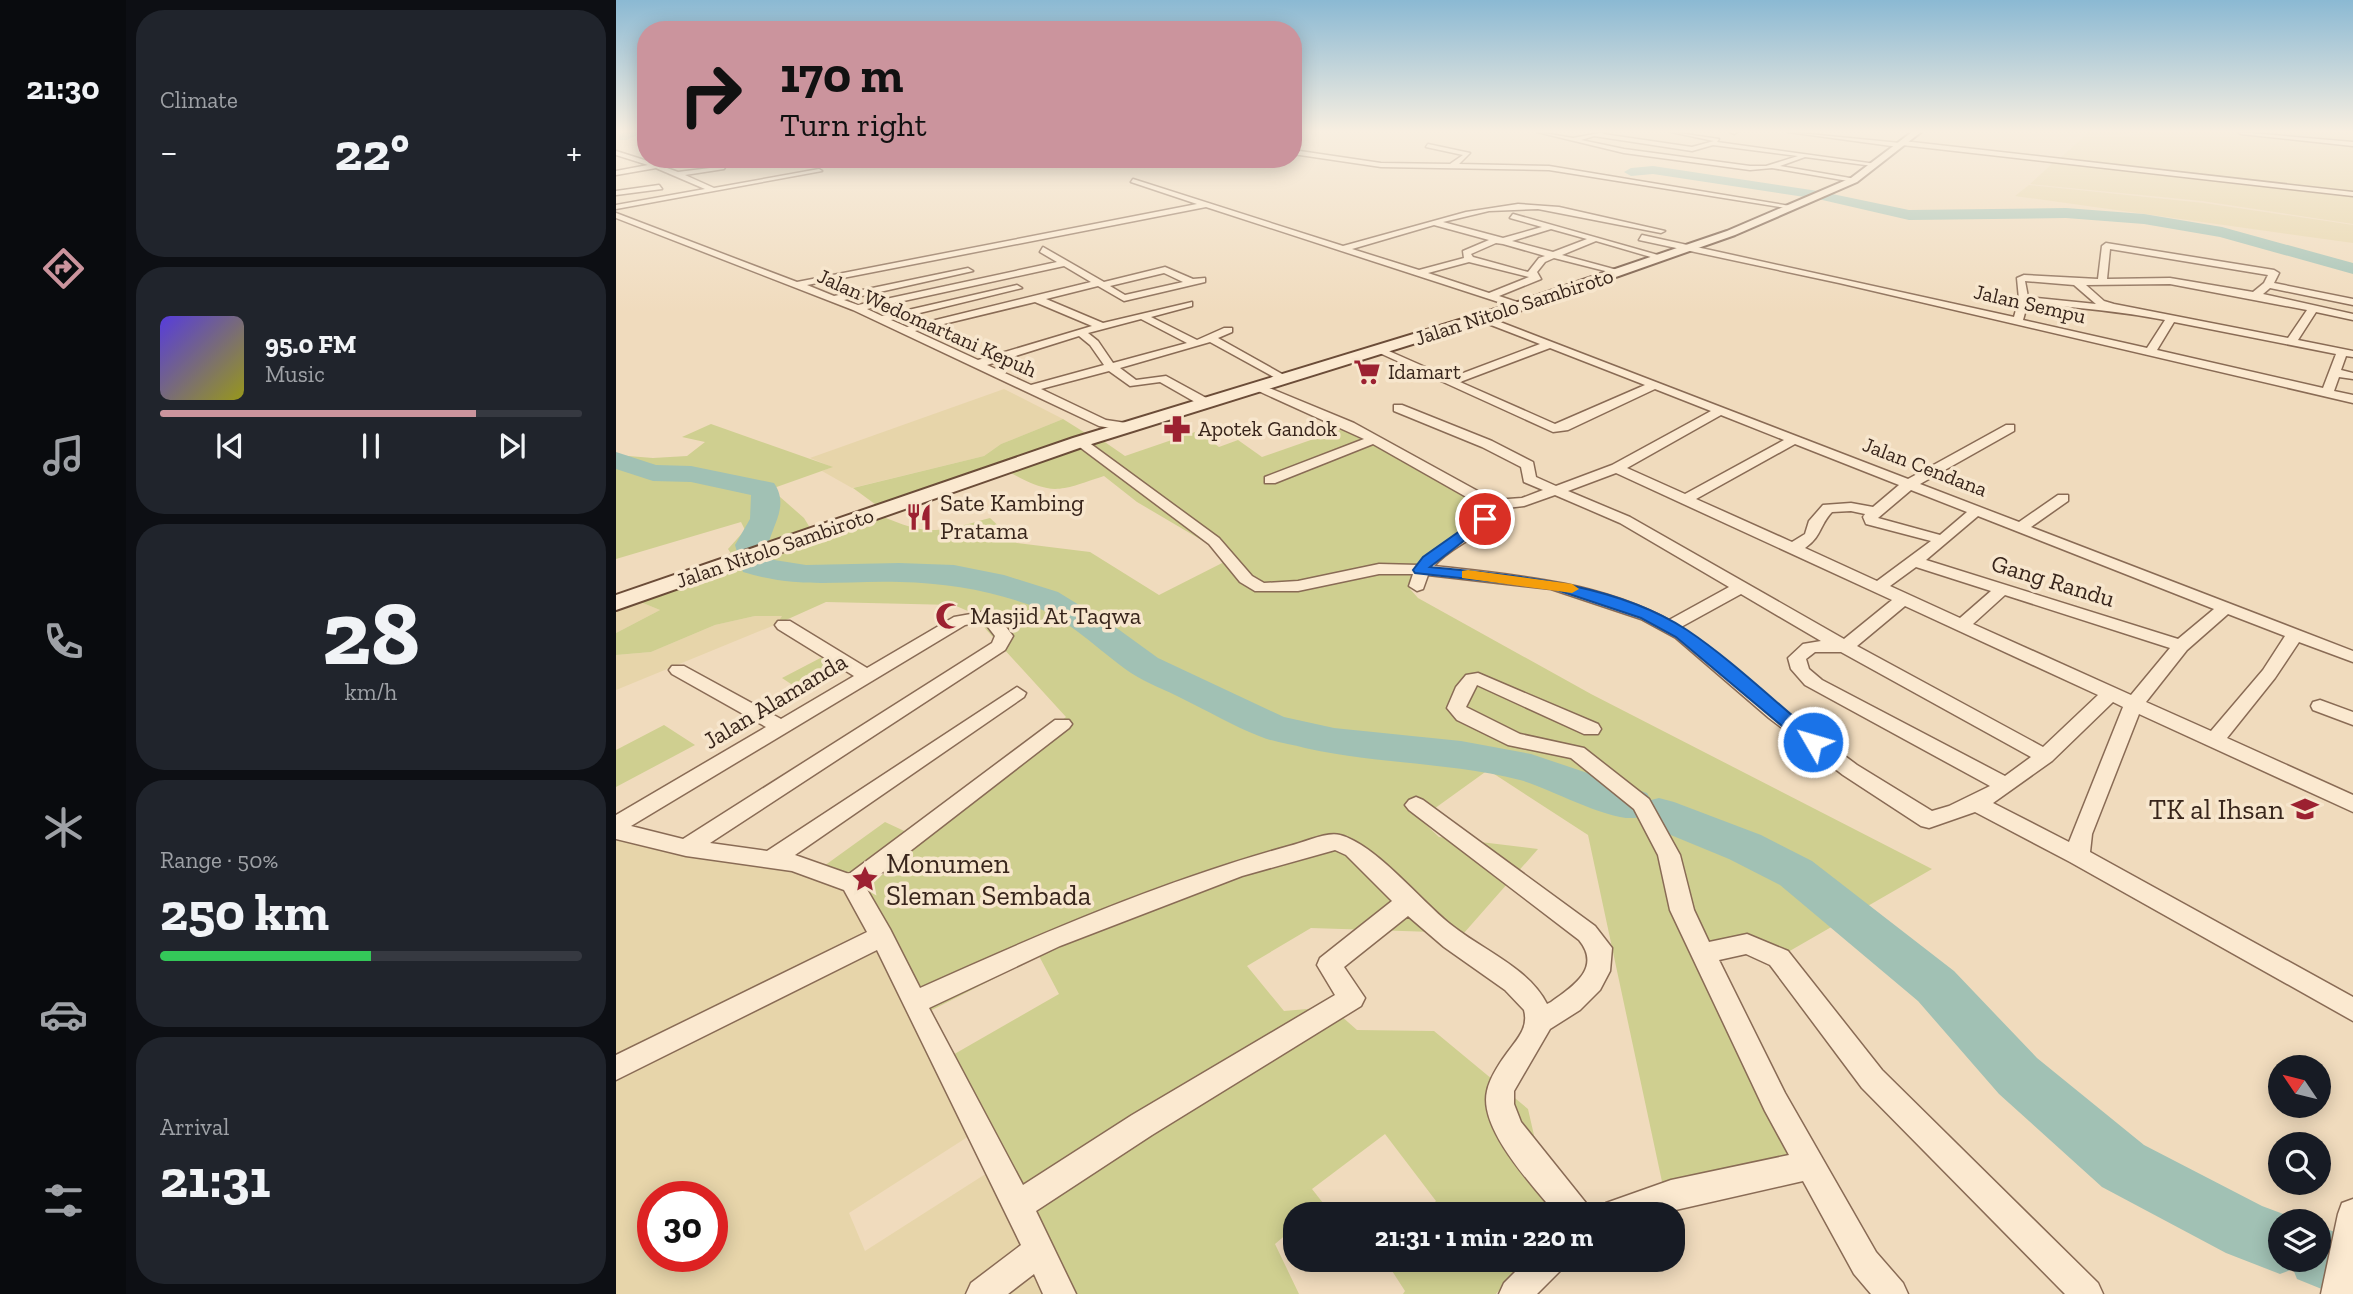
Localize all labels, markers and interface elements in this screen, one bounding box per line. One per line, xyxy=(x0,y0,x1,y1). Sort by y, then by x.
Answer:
text: 170 m xyxy=(780,46,903,105)
icon: right xyxy=(665,49,756,140)
text: 21:30 xyxy=(26,69,100,107)
text: Climate xyxy=(160,86,238,114)
text: Turn right xyxy=(780,106,927,144)
text: 22° xyxy=(335,121,409,183)
text: − xyxy=(160,129,178,175)
text: + xyxy=(566,129,582,175)
icon: directions xyxy=(39,244,88,293)
street label: Jalan Wedomartani Kepuh xyxy=(814,263,1041,382)
street label: Jalan Nitolo Sambiroto xyxy=(1411,263,1616,350)
street label: Jalan Sempu xyxy=(1972,278,2089,329)
text: 95.0 FM xyxy=(265,328,356,360)
supermarket icon: Idamart xyxy=(1352,357,1382,387)
place label: Idamart xyxy=(1388,359,1461,384)
text: Music xyxy=(265,360,325,388)
pharmacy icon: Apotek Gandok xyxy=(1162,414,1192,444)
place label: Apotek Gandok xyxy=(1198,416,1337,441)
icon: previous xyxy=(211,427,249,465)
icon: pause xyxy=(352,427,390,465)
icon: next xyxy=(493,427,531,465)
icon: music xyxy=(39,431,88,480)
street label: Jalan Cendana xyxy=(1860,431,1991,502)
place label: Sate Kambing Pratama xyxy=(940,488,1084,545)
pin xyxy=(1455,489,1515,549)
icon: arrive xyxy=(1466,500,1504,538)
street label: Jalan Nitolo Sambiroto xyxy=(673,502,877,593)
restaurant icon: Sate Kambing Pratama xyxy=(904,502,934,532)
street label: Gang Randu xyxy=(1988,548,2119,613)
text: 28 xyxy=(322,578,420,687)
mosque icon: Masjid At Taqwa xyxy=(934,601,964,631)
place label: Masjid At Taqwa xyxy=(970,601,1142,630)
icon: phone xyxy=(39,617,88,666)
street label: Jalan Alamanda xyxy=(698,646,852,755)
text: km/h xyxy=(345,678,397,706)
position arrow xyxy=(1776,705,1850,779)
place label: TK al Ihsan xyxy=(2149,793,2284,826)
school or university icon: TK al Ihsan xyxy=(2290,794,2320,824)
icon: climate xyxy=(39,803,88,852)
text: Range · 50% xyxy=(160,846,278,874)
place label: Monumen Sleman Sembada xyxy=(886,847,1092,912)
place icon: Monumen Sleman Sembada xyxy=(850,864,880,894)
text: 250 km xyxy=(160,881,329,943)
icon: car xyxy=(39,990,88,1039)
north arrow xyxy=(2268,1055,2331,1118)
map controls xyxy=(2268,1055,2331,1272)
text: Arrival xyxy=(160,1113,229,1141)
button: search xyxy=(2268,1132,2331,1195)
text: 21:31 xyxy=(160,1148,271,1210)
icon: filters xyxy=(39,1176,88,1225)
speed limit sign: 30 xyxy=(637,1181,728,1272)
button: layers xyxy=(2268,1209,2331,1272)
text: 21:31 · 1 min · 220 m xyxy=(1375,1221,1593,1253)

